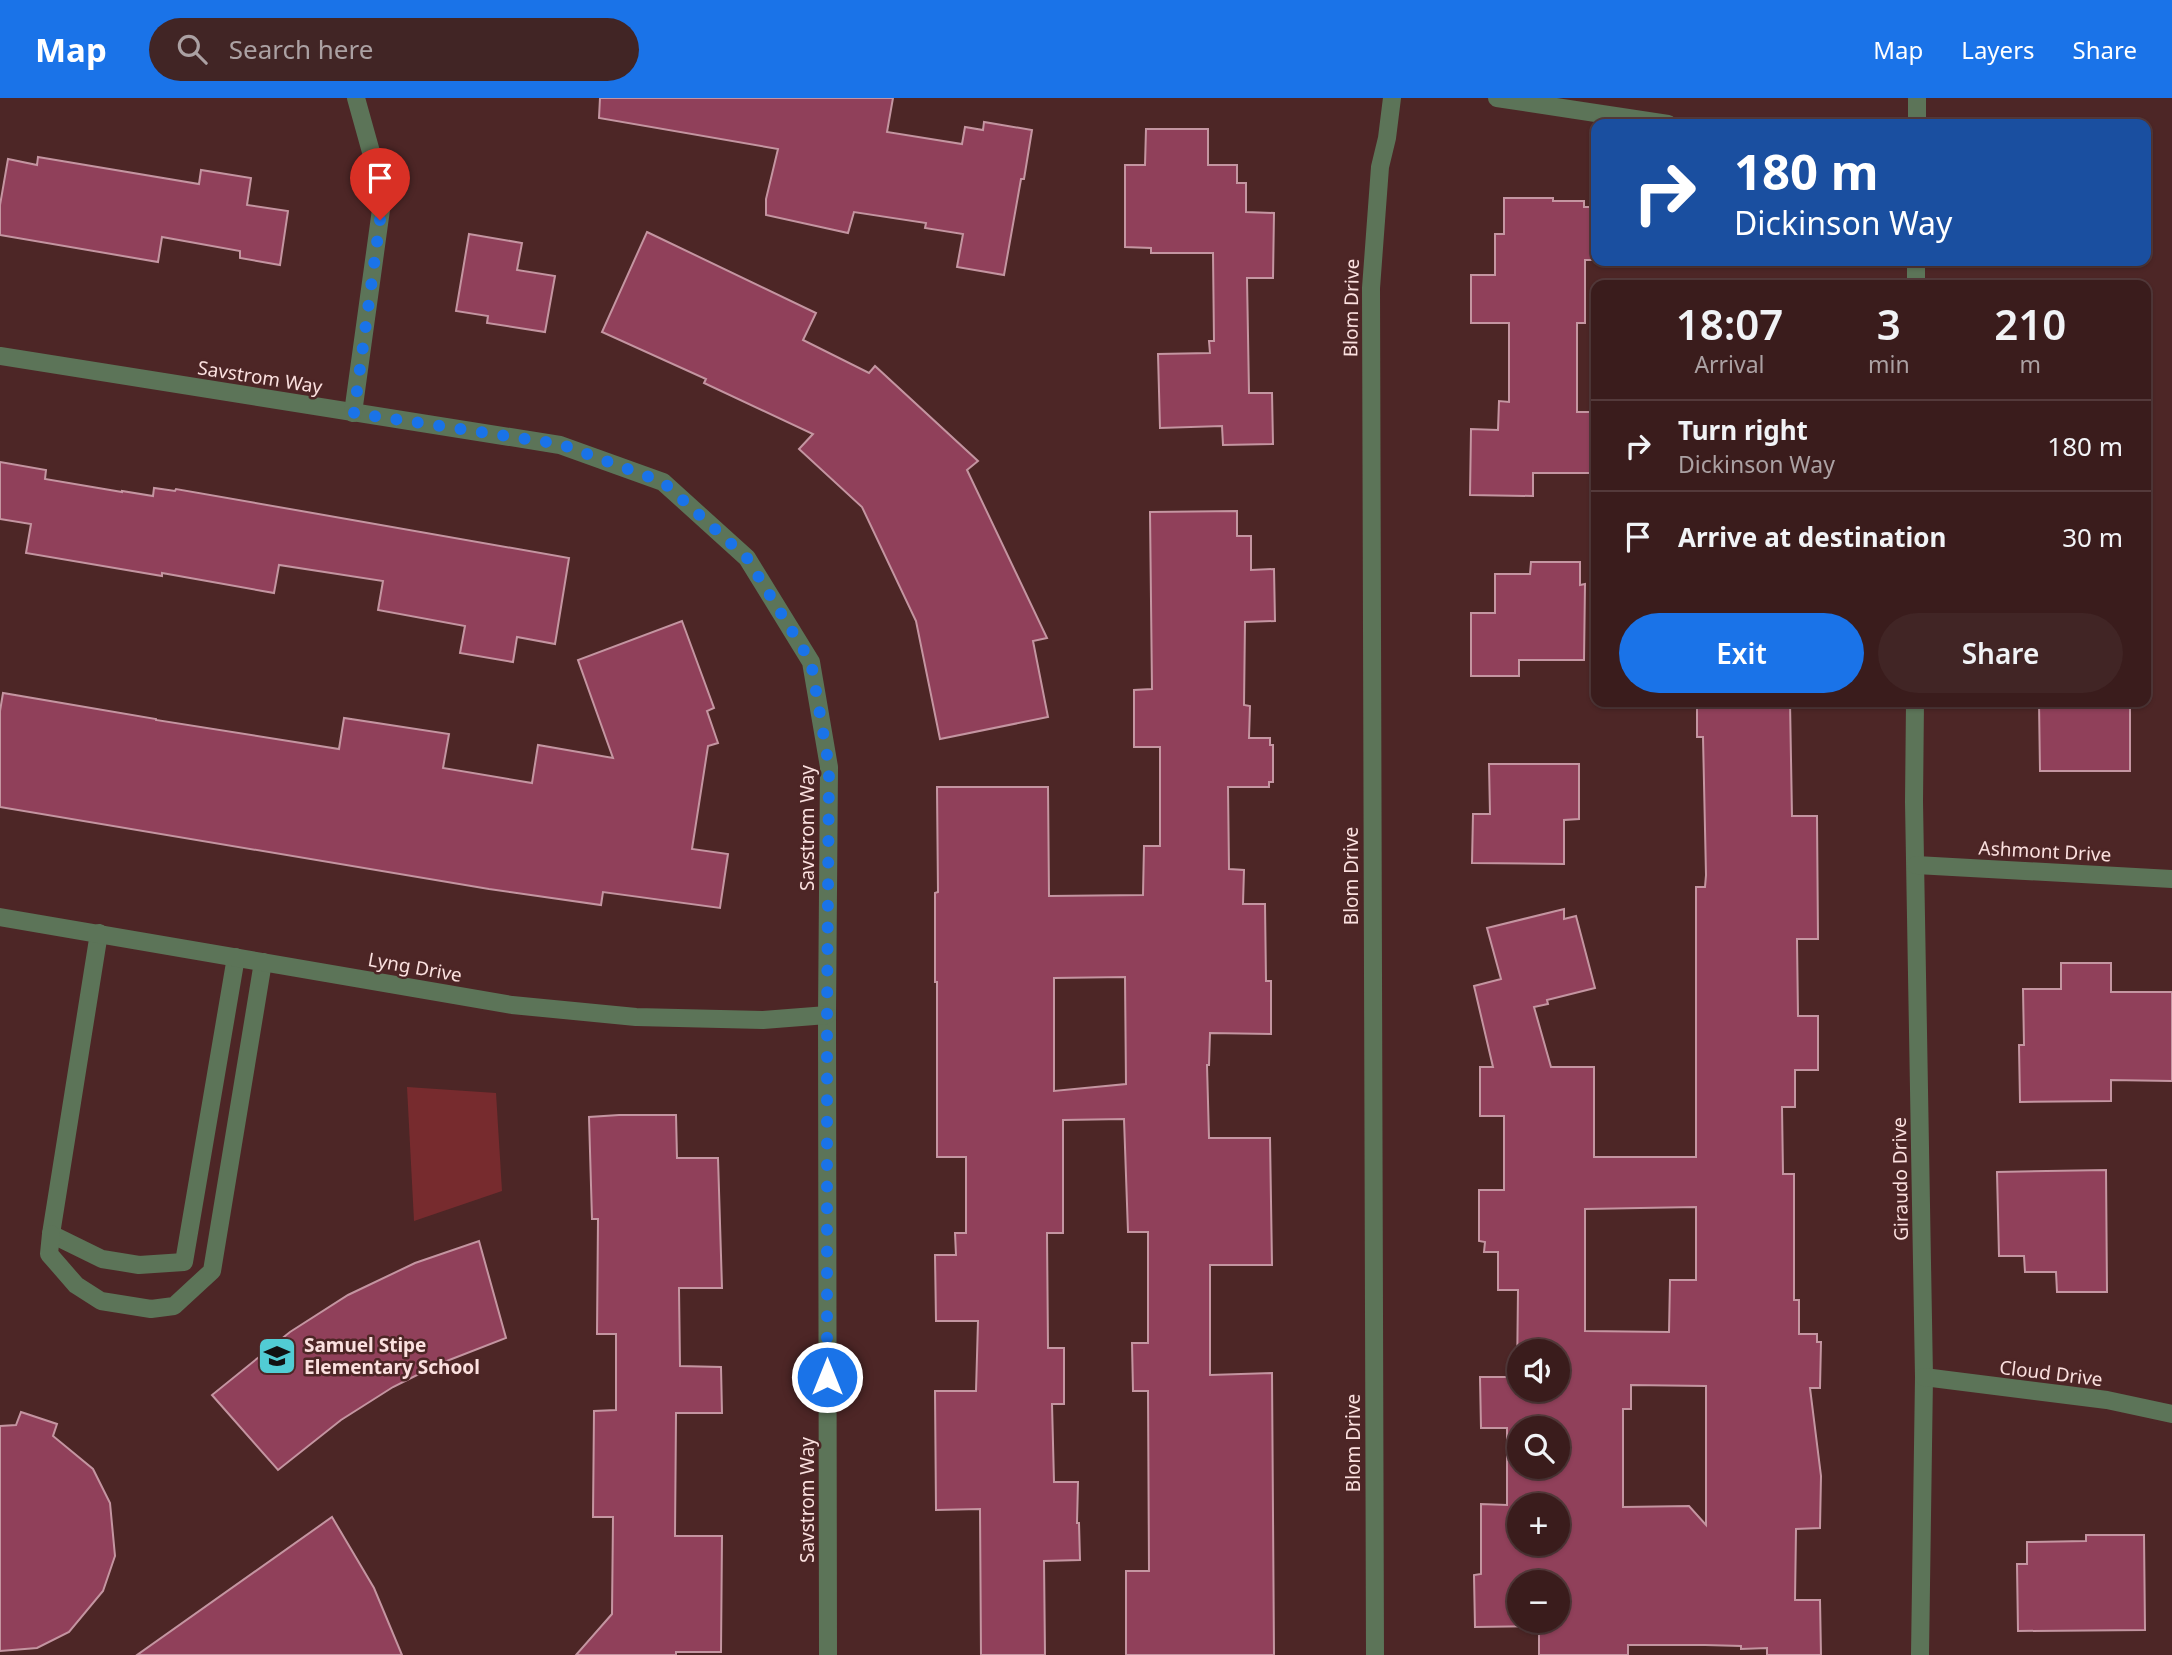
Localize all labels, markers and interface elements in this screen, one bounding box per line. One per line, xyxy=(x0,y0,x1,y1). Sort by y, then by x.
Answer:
search box xyxy=(149,18,639,81)
text: Map xyxy=(35,27,107,72)
icon: search xyxy=(173,30,211,68)
text: Search here xyxy=(229,31,373,67)
text: Map xyxy=(1873,33,1923,66)
text: Layers xyxy=(1961,33,2035,66)
text: Share xyxy=(2073,33,2137,66)
text: 180 m xyxy=(1734,138,1879,204)
icon: right xyxy=(1619,147,1710,238)
pin xyxy=(350,148,410,220)
icon: arrive xyxy=(361,159,399,197)
text: Dickinson Way xyxy=(1734,201,1952,244)
street label: Blom Drive xyxy=(1337,259,1365,357)
text: 18:07 xyxy=(1676,295,1783,352)
text: 3 xyxy=(1877,295,1901,352)
text: 210 xyxy=(1994,295,2066,352)
text: Arrival xyxy=(1694,348,1765,380)
text: min xyxy=(1868,348,1910,380)
text: m xyxy=(2020,348,2041,380)
street label: Savstrom Way xyxy=(196,354,325,400)
text: Turn right xyxy=(1678,412,1808,448)
icon: right xyxy=(1619,427,1657,465)
text: 180 m xyxy=(2047,428,2123,464)
text: Dickinson Way xyxy=(1678,448,1835,480)
icon: arrive xyxy=(1619,518,1657,556)
text: Arrive at destination xyxy=(1678,519,1947,555)
text: 30 m xyxy=(2062,519,2123,555)
button: Exit xyxy=(1619,613,1864,693)
button: Share xyxy=(1878,613,2123,693)
street label: Savstrom Way xyxy=(794,765,820,891)
street label: Blom Drive xyxy=(1338,827,1364,925)
street label: Ashmont Drive xyxy=(1978,835,2112,867)
street label: Lyng Drive xyxy=(366,946,464,988)
street label: Giraudo Drive xyxy=(1886,1117,1914,1241)
place label: Samuel Stipe Elementary School xyxy=(304,1332,480,1380)
school or university icon: Samuel Stipe Elementary School xyxy=(256,1335,298,1377)
map controls xyxy=(1507,1339,1570,1633)
button: sound xyxy=(1507,1339,1570,1402)
position arrow xyxy=(790,1340,864,1414)
street label: Cloud Drive xyxy=(1998,1354,2104,1392)
street label: Blom Drive xyxy=(1340,1394,1366,1492)
button: search xyxy=(1507,1416,1570,1479)
street label: Savstrom Way xyxy=(794,1437,820,1563)
button: + xyxy=(1507,1493,1570,1556)
button: − xyxy=(1507,1570,1570,1633)

